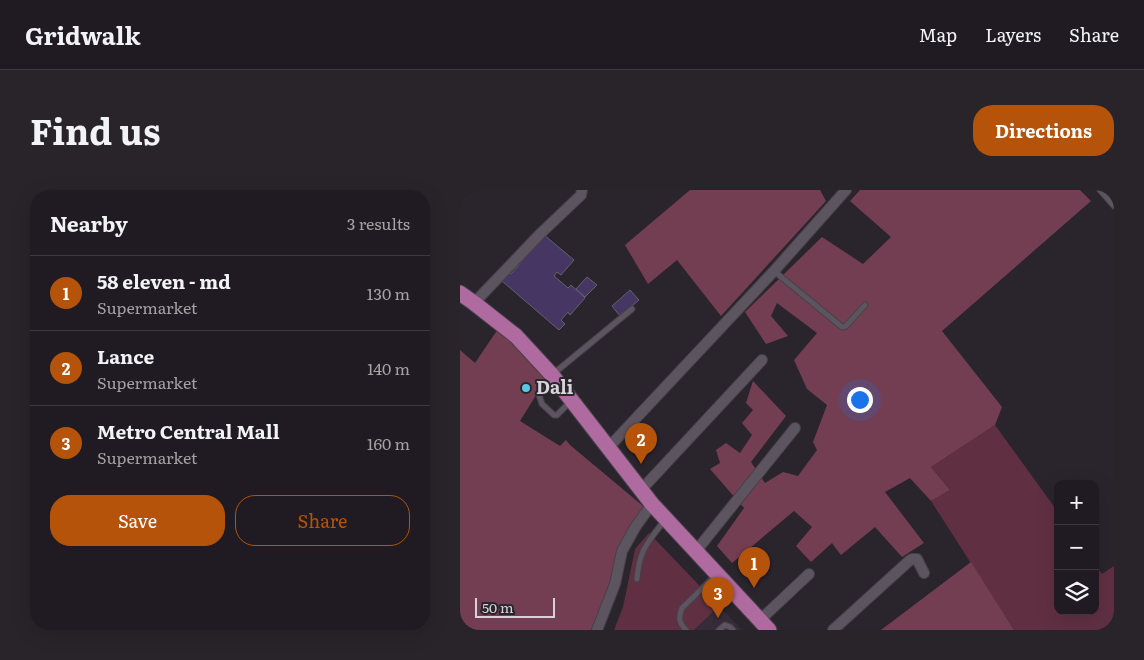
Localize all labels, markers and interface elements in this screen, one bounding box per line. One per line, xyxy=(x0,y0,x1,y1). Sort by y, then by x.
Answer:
text: Gridwalk xyxy=(25,17,141,52)
text: Map xyxy=(919,21,957,48)
text: Layers xyxy=(985,21,1041,48)
text: Share xyxy=(1069,21,1119,48)
text: Find us xyxy=(30,104,160,156)
button: Directions xyxy=(973,105,1114,156)
text: Nearby xyxy=(50,207,128,238)
text: 3 results xyxy=(347,211,410,235)
text: 58 eleven - md xyxy=(97,267,231,295)
text: 1 xyxy=(63,281,69,305)
text: 130 m xyxy=(367,281,410,305)
text: Supermarket xyxy=(97,295,197,319)
text: Lance xyxy=(97,342,154,370)
text: 2 xyxy=(62,356,70,380)
text: 140 m xyxy=(367,356,410,380)
text: Supermarket xyxy=(97,370,197,394)
place label: Dali xyxy=(536,373,574,400)
marker: Dali xyxy=(520,382,532,394)
your location xyxy=(847,387,873,413)
text: Metro Central Mall xyxy=(97,417,280,445)
pin: 2 xyxy=(625,423,657,464)
text: 3 xyxy=(62,431,70,455)
text: 160 m xyxy=(367,431,410,455)
text: Supermarket xyxy=(97,445,197,469)
map controls xyxy=(1054,480,1099,615)
button: + xyxy=(1054,480,1099,525)
button: Save xyxy=(50,495,225,546)
button: Share xyxy=(235,495,410,546)
button: − xyxy=(1054,525,1099,570)
pin: 1 xyxy=(738,547,770,588)
button: layers xyxy=(1054,570,1099,615)
pin: 3 xyxy=(702,577,734,618)
scale bar xyxy=(475,595,555,618)
text: 50 m xyxy=(482,597,514,617)

